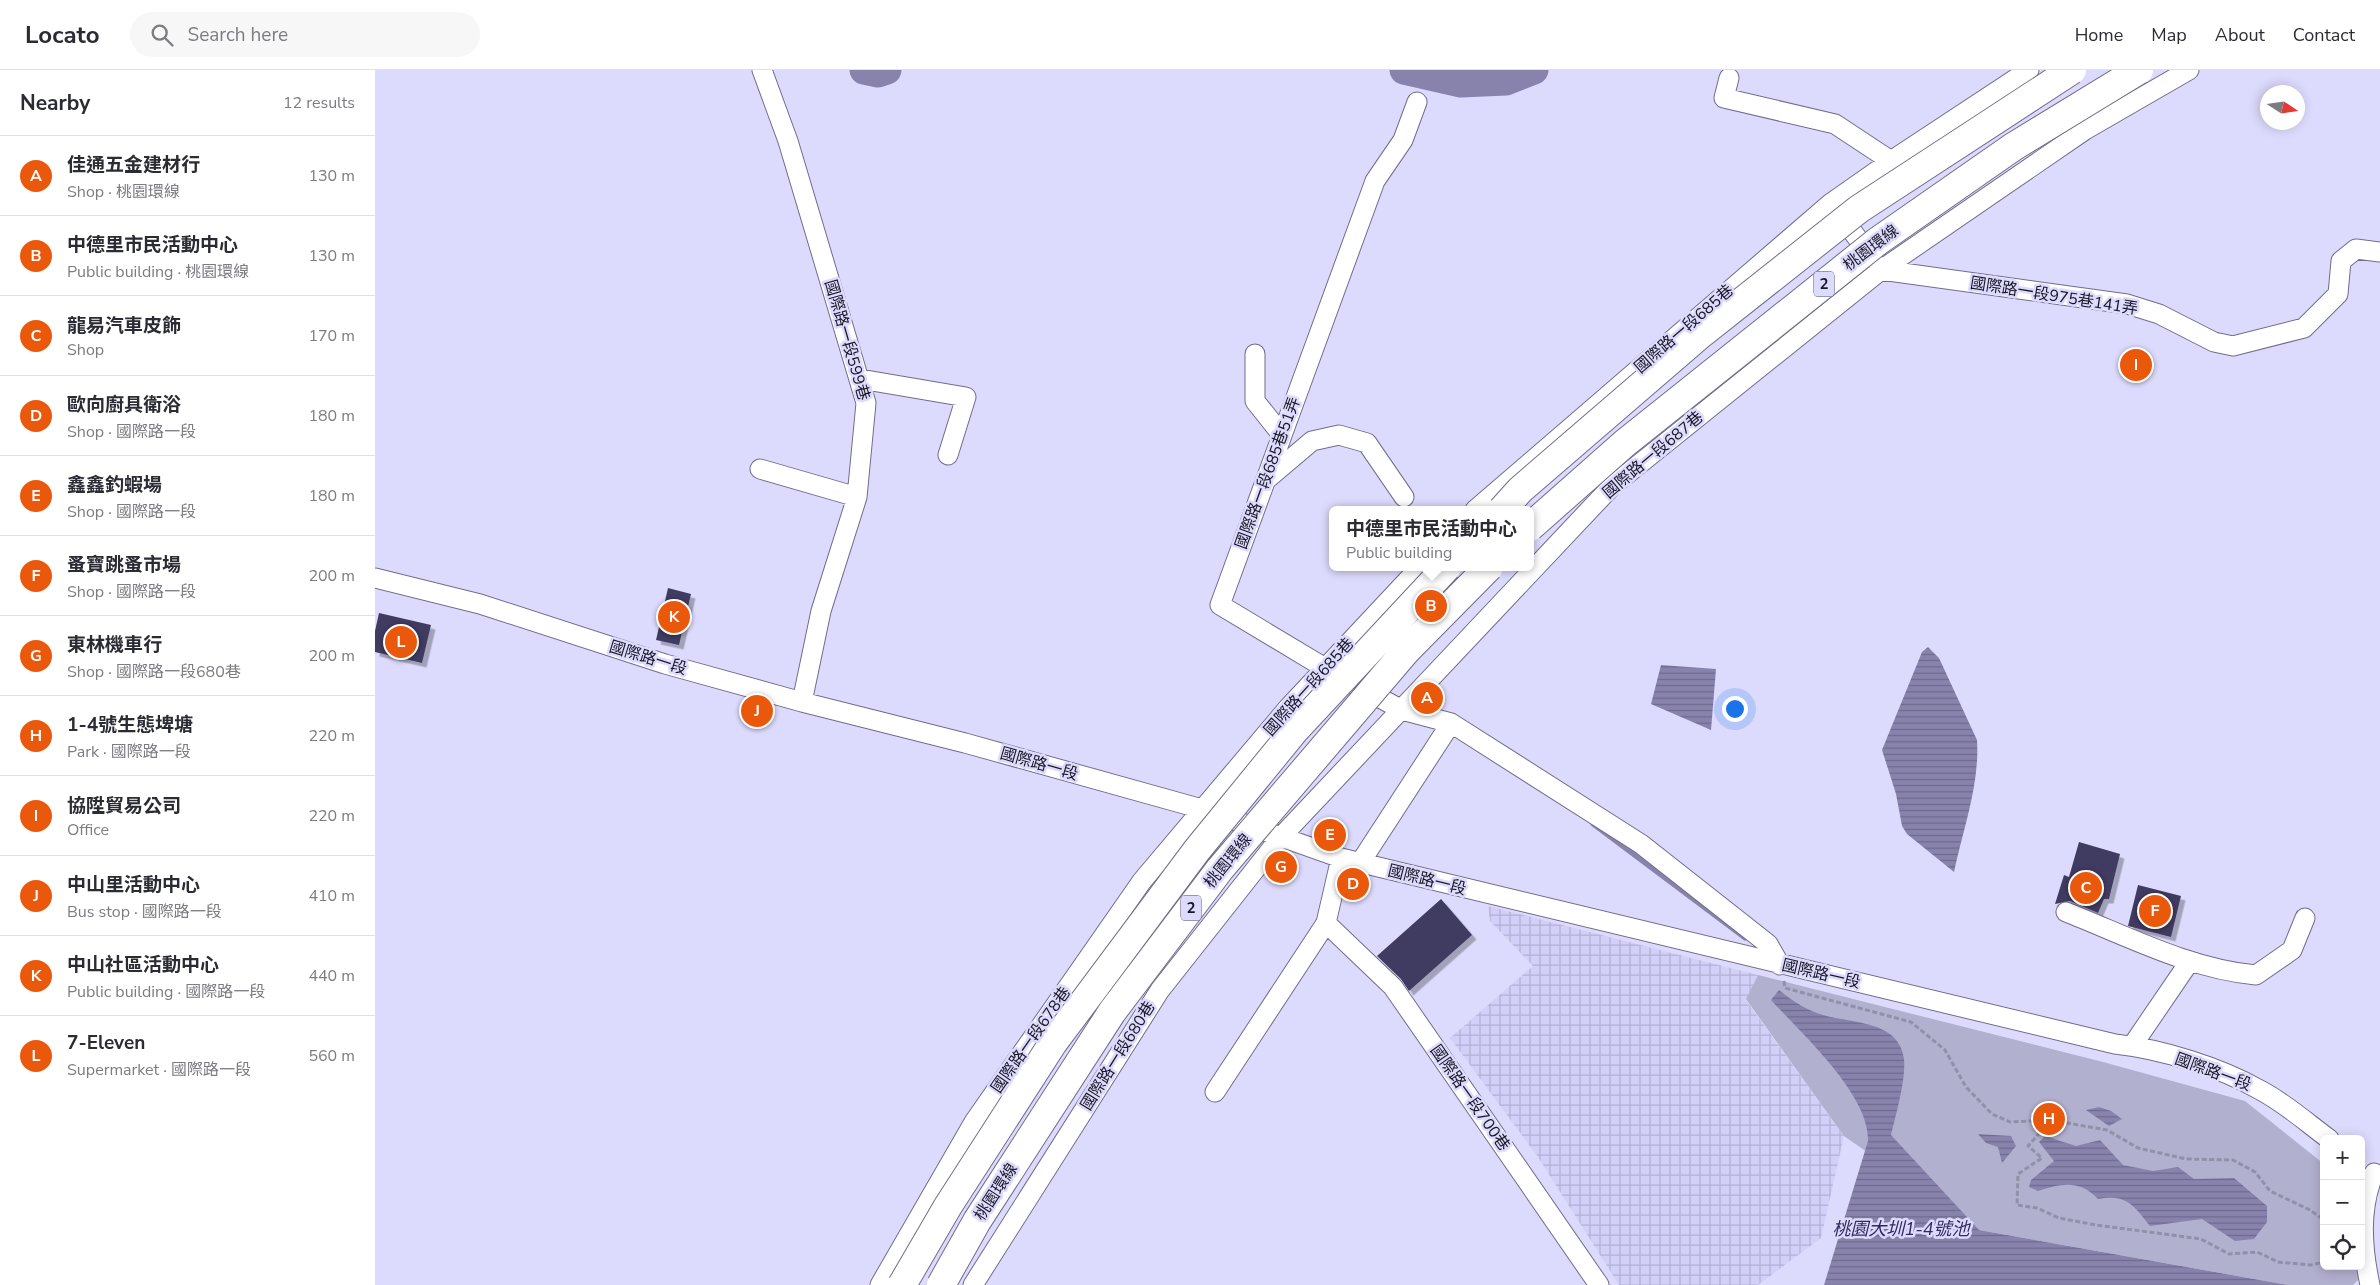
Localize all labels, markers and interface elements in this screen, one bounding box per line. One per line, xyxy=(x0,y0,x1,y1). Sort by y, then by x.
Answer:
search box xyxy=(130,12,480,57)
text: Locato xyxy=(25,19,100,51)
icon: search xyxy=(148,21,176,49)
text: Search here xyxy=(188,22,288,48)
text: Home xyxy=(2075,23,2123,47)
text: Map xyxy=(2151,23,2187,47)
text: About xyxy=(2215,23,2265,47)
text: Contact xyxy=(2293,23,2355,47)
north arrow xyxy=(2260,85,2305,130)
text: Nearby xyxy=(20,89,90,117)
text: 12 results xyxy=(283,92,355,114)
text: 佳通五金建材行 xyxy=(67,152,200,178)
text: A xyxy=(30,165,42,187)
text: 130 m xyxy=(308,165,355,187)
text: Shop · 桃園環線 xyxy=(67,181,180,203)
street label: 桃園環線 xyxy=(1839,220,1903,276)
text: 中德里市民活動中心 xyxy=(67,232,238,258)
text: B xyxy=(30,245,42,267)
text: 130 m xyxy=(308,245,355,267)
text: Public building · 桃園環線 xyxy=(67,261,249,283)
road number: 2 xyxy=(1814,272,1834,296)
street label: 國際路一段975巷141弄 xyxy=(1969,272,2139,320)
street label: 國際路一段599巷 xyxy=(819,277,875,403)
street label: 國際路一段685巷 xyxy=(1630,280,1738,378)
text: 龍易汽車皮飾 xyxy=(67,313,181,339)
text: C xyxy=(31,325,41,347)
text: 170 m xyxy=(308,325,355,347)
text: Shop xyxy=(67,339,104,361)
pin: I xyxy=(2120,346,2152,384)
text: 歐向廚具衛浴 xyxy=(67,392,181,418)
street label: 國際路一段685巷51弄 xyxy=(1230,394,1306,552)
text: D xyxy=(30,405,42,427)
text: 180 m xyxy=(308,405,355,427)
street label: 國際路一段687巷 xyxy=(1598,406,1708,504)
text: Shop · 國際路一段 xyxy=(67,421,196,443)
text: 鑫鑫釣蝦場 xyxy=(67,472,162,498)
text: E xyxy=(31,485,41,507)
text: 180 m xyxy=(308,485,355,507)
text: Shop · 國際路一段 xyxy=(67,501,196,523)
popup xyxy=(1329,506,1534,571)
text: 中德里市民活動中心 xyxy=(1346,516,1517,542)
text: Public building xyxy=(1346,542,1452,564)
text: 蚤寶跳蚤市場 xyxy=(67,552,181,578)
text: F xyxy=(32,565,41,587)
text: 200 m xyxy=(308,565,355,587)
text: Shop · 國際路一段 xyxy=(67,581,196,603)
pin: B xyxy=(1415,587,1447,625)
pin: K xyxy=(658,598,690,636)
pin: L xyxy=(385,623,417,661)
text: 東林機車行 xyxy=(67,632,162,658)
street label: 國際路一段685巷 xyxy=(1259,633,1359,741)
street label: 國際路一段 xyxy=(607,636,689,680)
text: G xyxy=(30,645,42,667)
text: 200 m xyxy=(308,645,355,667)
text: Shop · 國際路一段680巷 xyxy=(67,661,241,683)
pin: A xyxy=(1411,679,1443,717)
pin: J xyxy=(741,692,773,730)
your location xyxy=(1722,696,1748,722)
text: 1-4號生態埤塘 xyxy=(67,712,193,738)
text: H xyxy=(30,725,42,747)
text: 220 m xyxy=(308,725,355,747)
text: Park · 國際路一段 xyxy=(67,741,191,763)
street label: 國際路一段 xyxy=(998,742,1080,786)
text: 協陞貿易公司 xyxy=(67,793,181,819)
text: I xyxy=(34,805,38,827)
text: 220 m xyxy=(308,805,355,827)
pin: E xyxy=(1314,816,1346,854)
text: Office xyxy=(67,819,109,841)
street label: 桃園環線 xyxy=(1199,829,1257,893)
pin: G xyxy=(1265,848,1297,886)
street label: 國際路一段 xyxy=(1386,860,1468,900)
pin: D xyxy=(1337,865,1369,903)
pin: C xyxy=(2070,869,2102,907)
text: 中山里活動中心 xyxy=(67,872,200,898)
text: J xyxy=(33,885,39,907)
text: 410 m xyxy=(308,885,355,907)
pin: F xyxy=(2139,892,2171,930)
road number: 2 xyxy=(1181,896,1201,920)
text: Bus stop · 國際路一段 xyxy=(67,901,222,923)
text: 中山社區活動中心 xyxy=(67,952,219,978)
street label: 國際路一段 xyxy=(1780,954,1862,994)
text: K xyxy=(31,965,41,987)
text: 440 m xyxy=(308,965,355,987)
text: Public building · 國際路一段 xyxy=(67,981,265,1003)
street label: 國際路一段678巷 xyxy=(986,983,1076,1097)
street label: 國際路一段680巷 xyxy=(1076,997,1160,1115)
text: 7-Eleven xyxy=(67,1030,145,1056)
street label: 國際路一段700巷 xyxy=(1425,1041,1515,1155)
text: L xyxy=(32,1045,41,1067)
text: 560 m xyxy=(308,1045,355,1067)
street label: 國際路一段 xyxy=(2172,1048,2254,1096)
text: Supermarket · 國際路一段 xyxy=(67,1059,251,1081)
pin: H xyxy=(2033,1100,2065,1138)
map controls xyxy=(2320,1135,2365,1270)
button: + xyxy=(2320,1135,2365,1180)
street label: 桃園環線 xyxy=(969,1159,1023,1225)
button: − xyxy=(2320,1180,2365,1225)
water label: 桃園大圳1-4號池 xyxy=(1832,1217,1972,1241)
button: locate xyxy=(2320,1225,2365,1270)

